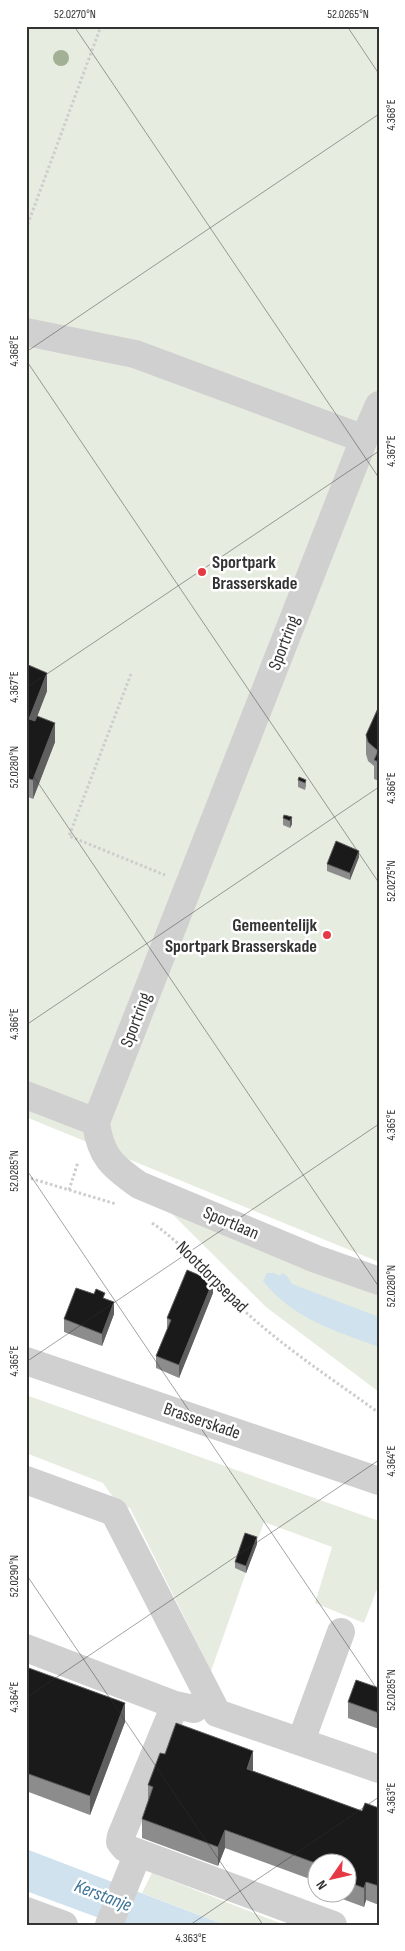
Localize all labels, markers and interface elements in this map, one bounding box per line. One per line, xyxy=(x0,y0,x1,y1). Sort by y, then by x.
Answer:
text: 52.0270°N xyxy=(54,7,96,22)
text: 52.0265°N xyxy=(327,7,369,22)
text: 4.368°E xyxy=(384,99,399,131)
text: 4.368°E xyxy=(7,335,22,367)
text: 4.367°E xyxy=(384,435,399,467)
place label: Sportpark Brasserskade xyxy=(212,552,297,594)
marker: Sportpark Brasserskade xyxy=(196,566,208,578)
street label: Sportring xyxy=(264,613,304,673)
text: 4.367°E xyxy=(7,671,22,703)
text: 52.0280°N xyxy=(7,746,22,788)
text: 4.366°E xyxy=(384,772,399,804)
text: 52.0275°N xyxy=(384,860,399,902)
place label: Gemeentelijk Sportpark Brasserskade xyxy=(165,915,317,957)
marker: Gemeentelijk Sportpark Brasserskade xyxy=(321,929,333,941)
street label: Sportring xyxy=(116,990,156,1050)
text: 4.366°E xyxy=(7,1008,22,1040)
text: 4.365°E xyxy=(384,1110,399,1140)
text: 52.0285°N xyxy=(7,1150,22,1192)
street label: Sportlaan xyxy=(200,1202,262,1244)
street label: Nootdorpsepad xyxy=(172,1237,252,1317)
text: 52.0280°N xyxy=(384,1265,399,1307)
text: 4.365°E xyxy=(7,1346,22,1376)
street label: Brasserskade xyxy=(161,1398,243,1444)
text: 4.364°E xyxy=(384,1446,399,1476)
text: 52.0290°N xyxy=(7,1555,22,1597)
text: 52.0285°N xyxy=(384,1669,399,1711)
text: 4.364°E xyxy=(7,1682,22,1712)
text: 4.363°E xyxy=(384,1782,399,1814)
north arrow xyxy=(308,1854,358,1904)
water label: Kerstanje xyxy=(71,1875,135,1918)
text: N xyxy=(312,1877,331,1893)
text: 4.363°E xyxy=(175,1931,207,1946)

